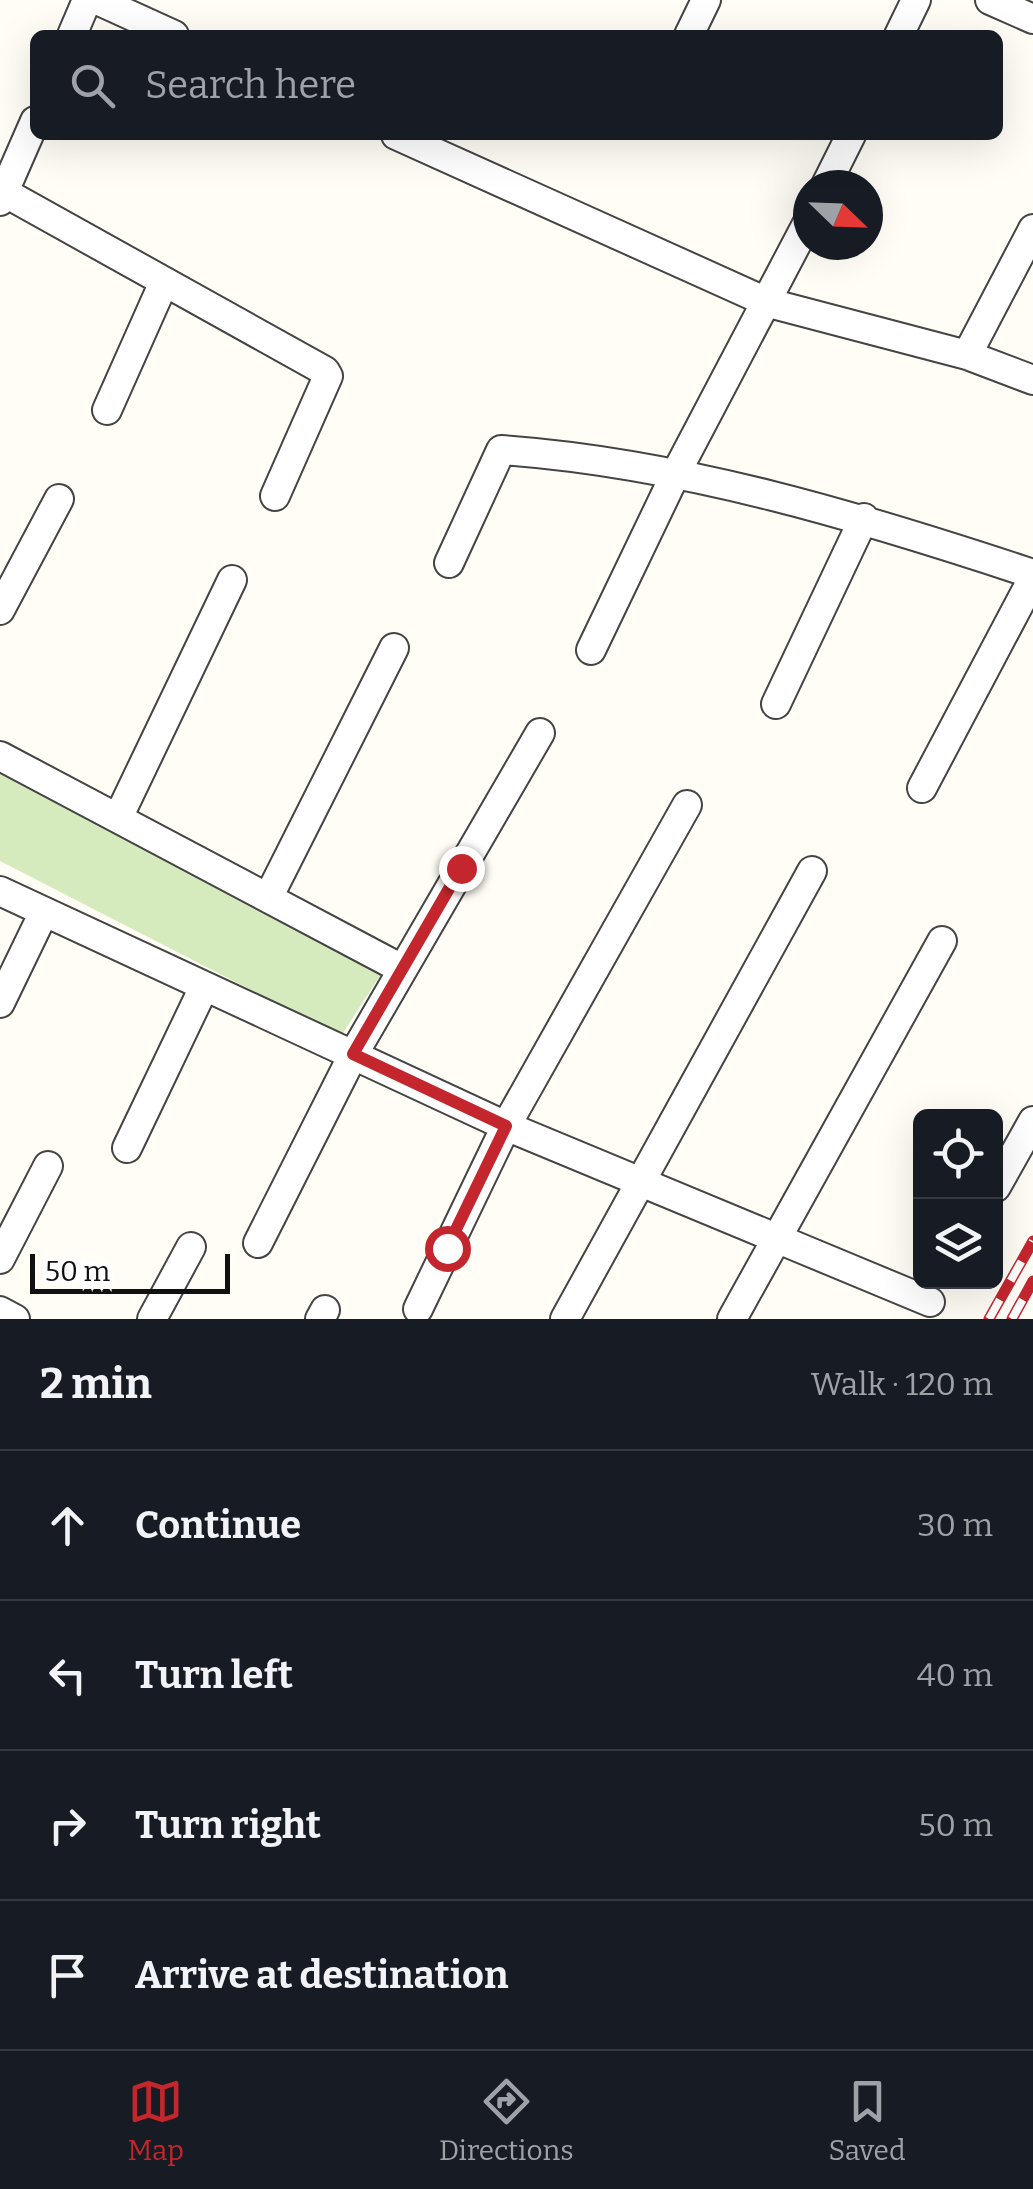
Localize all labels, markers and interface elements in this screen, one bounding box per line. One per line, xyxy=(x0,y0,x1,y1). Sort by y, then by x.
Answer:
search box xyxy=(30,30,1003,140)
icon: search xyxy=(65,58,120,113)
text: Search here xyxy=(145,62,356,108)
north arrow xyxy=(793,170,883,260)
route end xyxy=(439,846,485,892)
map controls xyxy=(913,1109,1003,1289)
button: locate xyxy=(913,1109,1003,1199)
button: layers xyxy=(913,1199,1003,1289)
route start xyxy=(425,1226,471,1272)
scale bar xyxy=(30,1249,230,1294)
text: 50 m xyxy=(45,1255,110,1288)
text: 2 min xyxy=(40,1359,152,1409)
text: Walk · 120 m xyxy=(811,1365,993,1403)
icon: ahead xyxy=(40,1498,95,1553)
text: Continue xyxy=(135,1502,301,1548)
text: 30 m xyxy=(917,1506,993,1544)
icon: left xyxy=(40,1648,95,1703)
text: Turn left xyxy=(135,1652,293,1698)
text: 40 m xyxy=(917,1656,993,1694)
icon: right xyxy=(40,1798,95,1853)
text: Turn right xyxy=(135,1802,321,1848)
text: 50 m xyxy=(918,1806,993,1844)
icon: arrive xyxy=(40,1948,95,2003)
text: Arrive at destination xyxy=(135,1952,508,1998)
tab: Map xyxy=(127,2074,184,2167)
tab: Directions xyxy=(439,2074,574,2167)
tab: Saved xyxy=(829,2074,906,2167)

